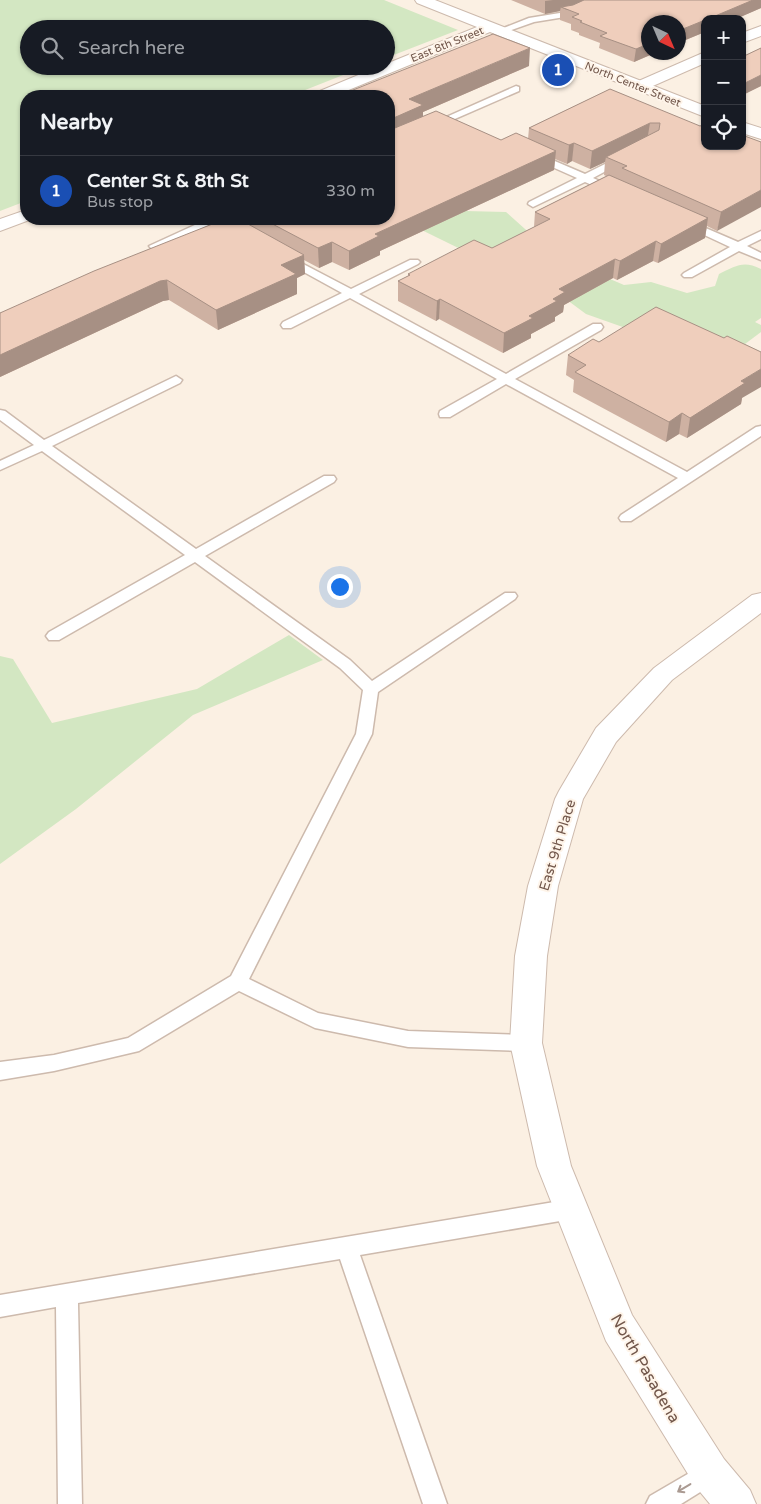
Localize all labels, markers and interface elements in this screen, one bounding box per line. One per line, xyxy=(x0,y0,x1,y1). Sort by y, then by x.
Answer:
north arrow xyxy=(641,15,686,60)
map controls xyxy=(701,15,746,150)
button: + xyxy=(701,15,746,60)
search box xyxy=(20,20,395,75)
street label: East 8th Street xyxy=(409,24,486,65)
icon: search xyxy=(38,34,66,62)
text: Search here xyxy=(78,37,185,59)
pin: 1 xyxy=(542,51,574,89)
street label: North Center Street xyxy=(583,59,683,110)
button: − xyxy=(701,60,746,105)
button: locate xyxy=(701,105,746,150)
text: Nearby xyxy=(40,110,113,135)
text: Center St & 8th St xyxy=(87,170,249,192)
text: 1 xyxy=(51,181,61,201)
text: 330 m xyxy=(326,181,375,201)
text: Bus stop xyxy=(87,192,153,212)
your location xyxy=(327,574,353,600)
street label: East 9th Place xyxy=(536,797,579,893)
street label: North Pasadena xyxy=(606,1311,684,1426)
one-way arrow xyxy=(677,1484,691,1494)

